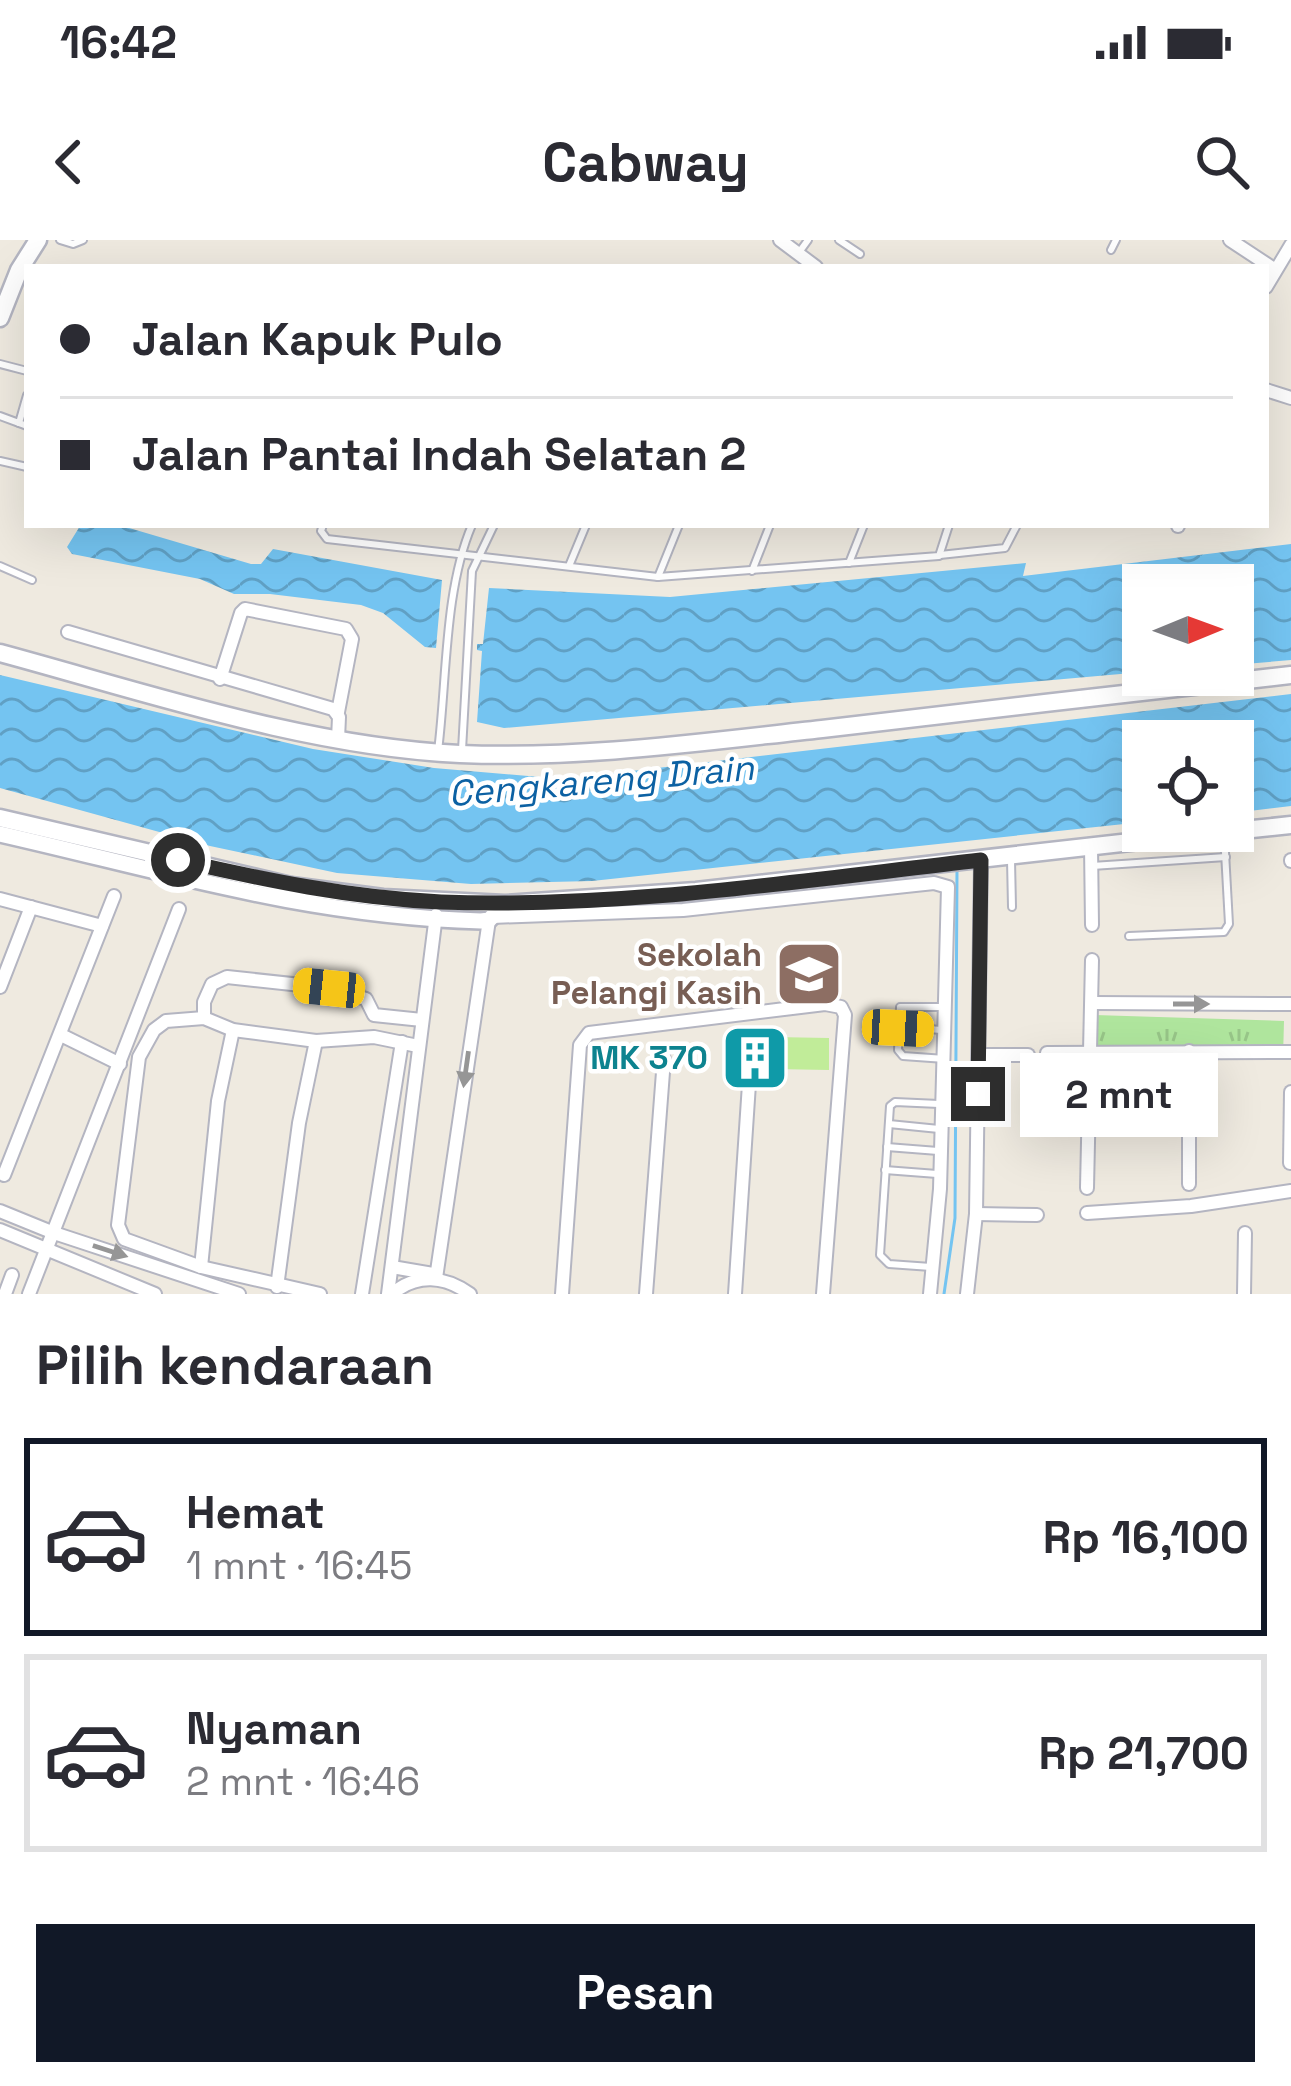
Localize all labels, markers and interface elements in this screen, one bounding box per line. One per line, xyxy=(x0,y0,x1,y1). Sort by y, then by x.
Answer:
text: 16:42 xyxy=(60,14,177,71)
text: Cabway xyxy=(542,128,749,197)
icon: back xyxy=(36,129,102,195)
icon: search xyxy=(1189,129,1255,195)
text: Jalan Kapuk Pulo xyxy=(132,311,503,368)
text: Jalan Pantai Indah Selatan 2 xyxy=(132,426,746,483)
north arrow xyxy=(1122,564,1254,696)
map controls xyxy=(1122,564,1254,852)
button: locate xyxy=(1122,720,1254,852)
water label: Cengkareng Drain xyxy=(446,745,757,817)
route start xyxy=(151,833,205,887)
place label: Sekolah Pelangi Kasih xyxy=(551,934,762,1014)
school or university icon: Sekolah Pelangi Kasih xyxy=(774,939,844,1009)
car xyxy=(291,966,367,1010)
one-way arrow xyxy=(1173,994,1211,1014)
car xyxy=(861,1008,935,1048)
building icon: MK 370 xyxy=(720,1023,790,1093)
place label: MK 370 xyxy=(590,1037,708,1079)
one-way arrow xyxy=(456,1050,475,1088)
callout: 2 mnt xyxy=(1020,1052,1218,1136)
route end xyxy=(951,1067,1005,1121)
text: 2 mnt xyxy=(1065,1070,1173,1119)
one-way arrow xyxy=(92,1243,129,1262)
text: Pilih kendaraan xyxy=(36,1331,434,1400)
icon: car xyxy=(42,1483,150,1591)
text: Hemat xyxy=(186,1484,325,1541)
text: Rp 16,100 xyxy=(1043,1509,1249,1566)
text: 1 mnt · 16:45 xyxy=(186,1541,412,1590)
icon: car xyxy=(42,1699,150,1807)
text: Nyaman xyxy=(186,1700,362,1757)
text: Rp 21,700 xyxy=(1039,1725,1249,1782)
text: 2 mnt · 16:46 xyxy=(186,1757,420,1806)
button: Pesan xyxy=(36,1924,1255,2062)

